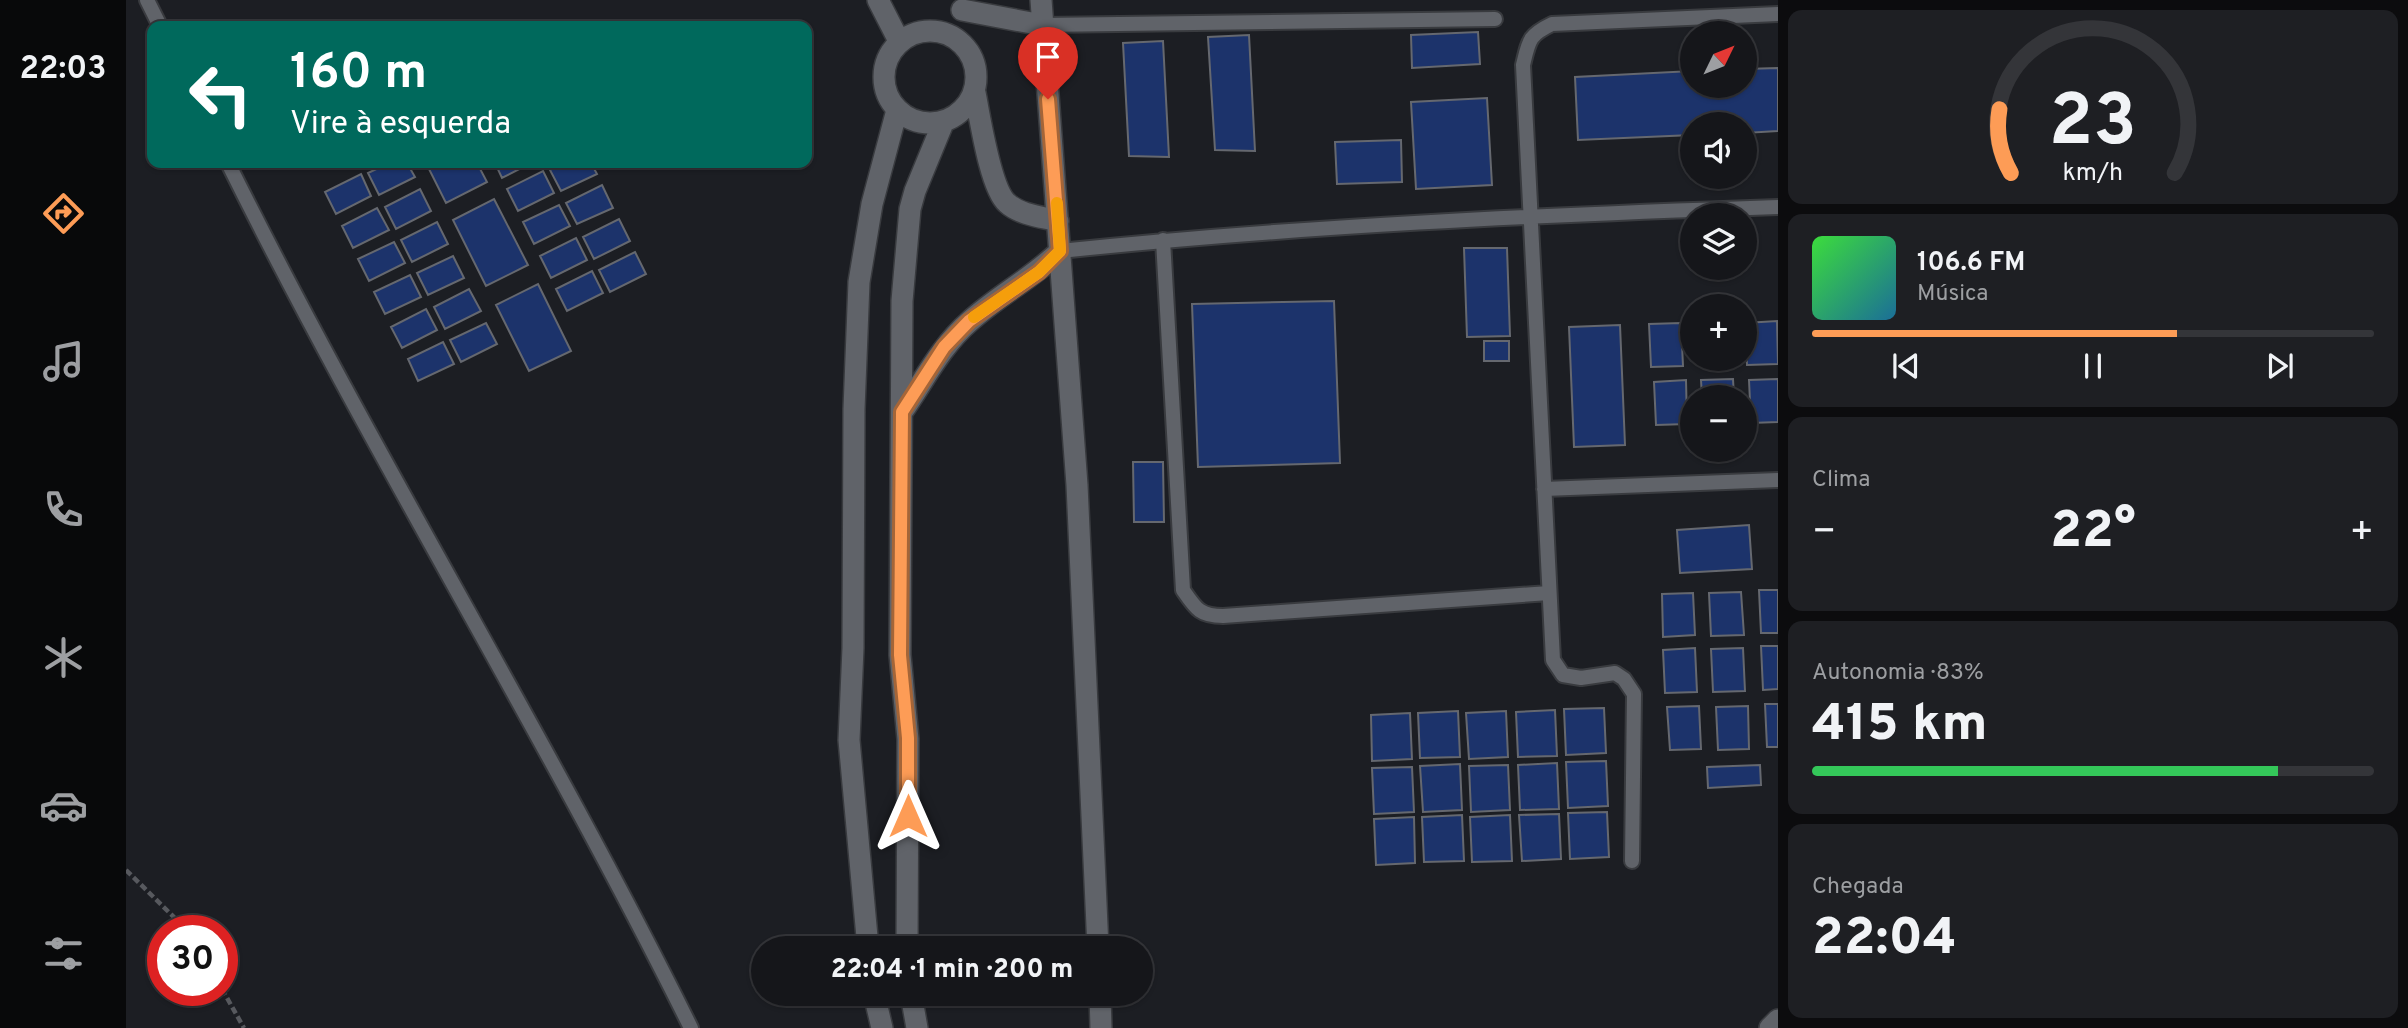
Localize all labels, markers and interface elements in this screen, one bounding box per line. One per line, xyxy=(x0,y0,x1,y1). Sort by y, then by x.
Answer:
north arrow xyxy=(1680,21,1757,98)
map controls xyxy=(1680,21,1757,462)
pin xyxy=(1018,27,1078,99)
icon: arrive xyxy=(1029,38,1067,76)
text: 160 m xyxy=(290,44,427,106)
icon: left xyxy=(175,49,266,140)
text: 22:03 xyxy=(19,50,107,90)
text: 23 xyxy=(2049,79,2137,171)
text: Vire à esquerda xyxy=(290,105,511,145)
button: sound xyxy=(1680,112,1757,189)
text: km/h xyxy=(2063,158,2123,190)
icon: directions xyxy=(39,189,88,238)
button: layers xyxy=(1680,203,1757,280)
text: 106.6 FM xyxy=(1917,247,2025,280)
text: Música xyxy=(1917,280,1988,309)
button: + xyxy=(1680,294,1757,371)
icon: music xyxy=(39,337,88,386)
icon: previous xyxy=(1887,347,1925,385)
icon: pause xyxy=(2074,347,2112,385)
icon: next xyxy=(2261,347,2299,385)
button: − xyxy=(1680,385,1757,462)
text: Clima xyxy=(1812,466,1870,495)
icon: phone xyxy=(39,485,88,534)
text: 22° xyxy=(2050,500,2136,566)
text: − xyxy=(1812,509,1837,558)
text: + xyxy=(2349,509,2374,558)
icon: climate xyxy=(39,633,88,682)
text: Autonomia · 83% xyxy=(1812,659,1984,688)
text: 415 km xyxy=(1812,693,1988,759)
position arrow xyxy=(871,779,945,853)
icon: car xyxy=(39,781,88,830)
text: Chegada xyxy=(1812,873,1904,902)
text: 22:04 xyxy=(1812,907,1957,973)
speed limit sign: 30 xyxy=(147,915,238,1006)
icon: filters xyxy=(39,929,88,978)
text: 22:04 · 1 min · 200 m xyxy=(831,954,1073,987)

